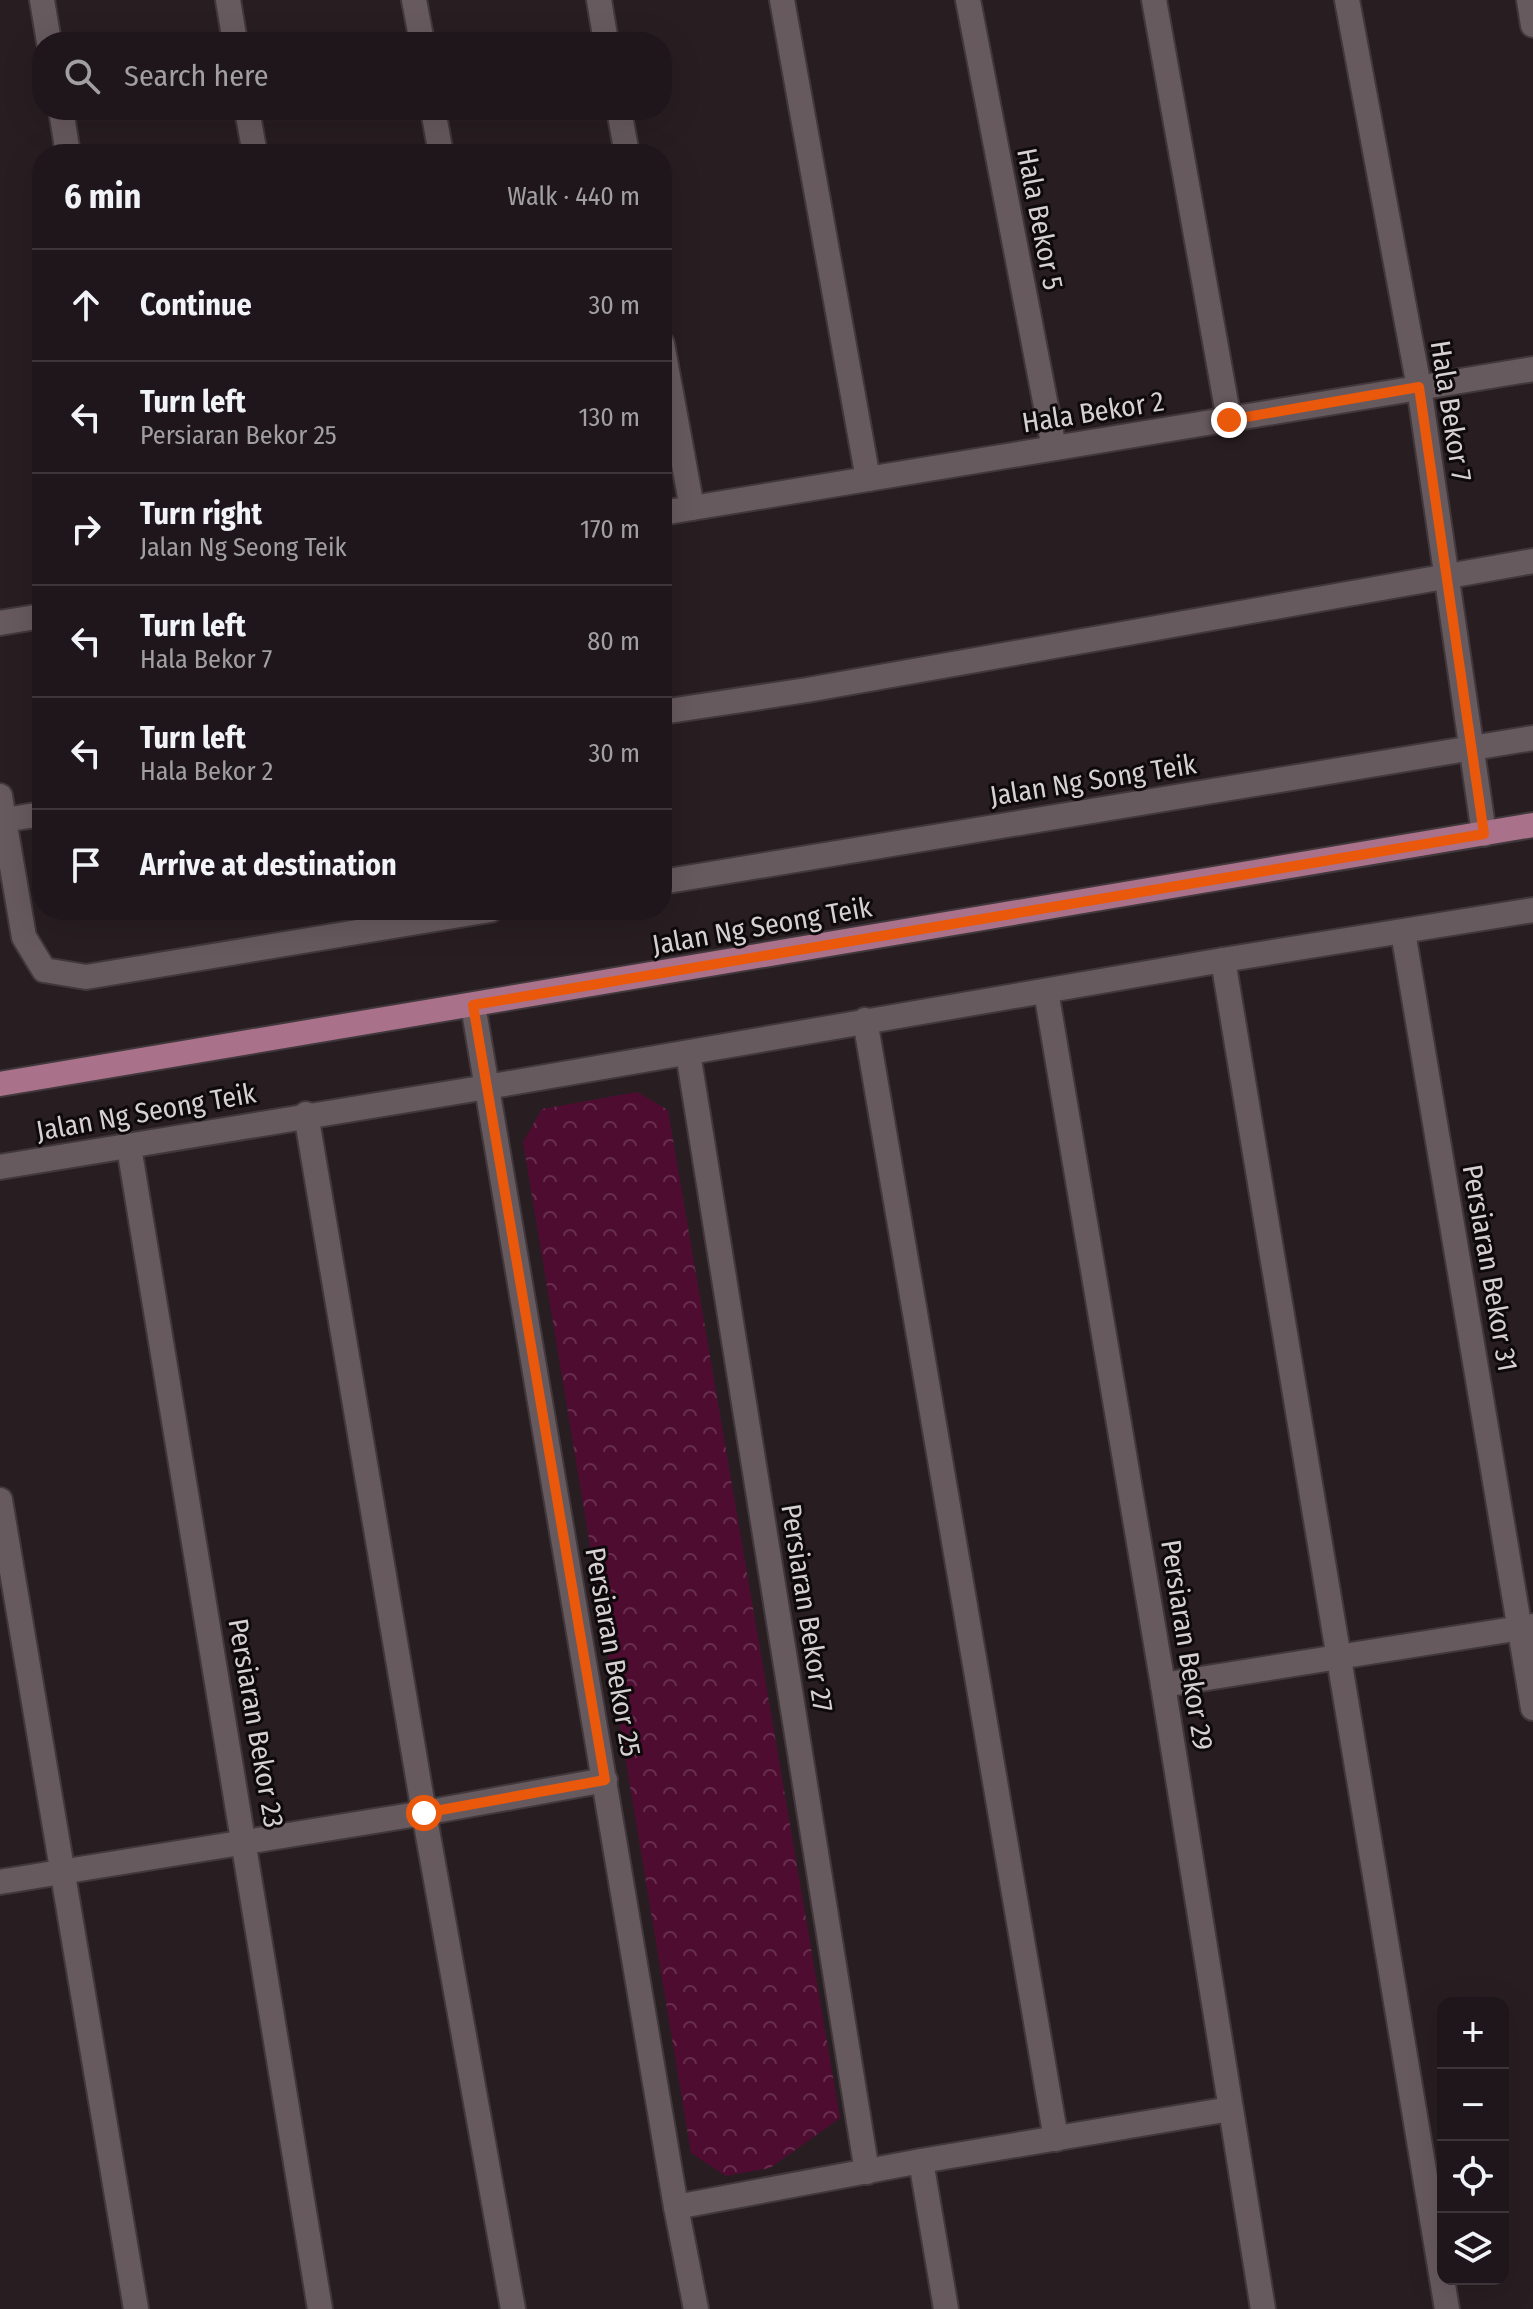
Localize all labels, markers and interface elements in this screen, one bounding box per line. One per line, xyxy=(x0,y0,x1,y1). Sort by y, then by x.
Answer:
search box xyxy=(32,32,672,120)
icon: search xyxy=(60,54,104,98)
text: Search here xyxy=(124,58,269,94)
street label: Hala Bekor 5 xyxy=(1010,145,1070,293)
text: 6 min xyxy=(64,176,141,217)
text: Walk · 440 m xyxy=(507,181,640,212)
icon: ahead xyxy=(64,283,108,327)
text: Continue xyxy=(140,287,252,323)
text: 30 m xyxy=(589,290,640,321)
street label: Hala Bekor 7 xyxy=(1424,338,1478,484)
text: Turn left xyxy=(140,384,246,420)
street label: Hala Bekor 2 xyxy=(1020,384,1166,440)
icon: left xyxy=(64,395,108,439)
text: 130 m xyxy=(578,402,640,433)
route end xyxy=(1211,402,1247,438)
text: Persiaran Bekor 25 xyxy=(140,420,337,451)
text: Turn right xyxy=(140,496,262,532)
icon: right xyxy=(64,507,108,551)
text: 170 m xyxy=(580,514,640,545)
text: Jalan Ng Seong Teik xyxy=(140,532,347,563)
text: Turn left xyxy=(140,608,246,644)
icon: left xyxy=(64,619,108,663)
text: 80 m xyxy=(587,626,640,657)
text: Hala Bekor 7 xyxy=(140,644,272,675)
text: Turn left xyxy=(140,720,246,756)
icon: left xyxy=(64,731,108,775)
text: 30 m xyxy=(589,738,640,769)
street label: Jalan Ng Song Teik xyxy=(987,747,1200,813)
text: Hala Bekor 2 xyxy=(140,756,273,787)
icon: arrive xyxy=(64,843,108,887)
text: Arrive at destination xyxy=(140,847,397,883)
street label: Jalan Ng Seong Teik xyxy=(650,890,875,962)
street label: Jalan Ng Seong Teik xyxy=(34,1076,259,1148)
street label: Persiaran Bekor 31 xyxy=(1456,1162,1524,1374)
street label: Persiaran Bekor 27 xyxy=(774,1502,840,1714)
street label: Persiaran Bekor 29 xyxy=(1154,1537,1220,1753)
street label: Persiaran Bekor 25 xyxy=(578,1545,648,1759)
street label: Persiaran Bekor 23 xyxy=(221,1616,291,1830)
route start xyxy=(406,1795,442,1831)
map controls xyxy=(1437,1997,1509,2285)
button: + xyxy=(1437,1997,1509,2069)
button: − xyxy=(1437,2069,1509,2141)
button: locate xyxy=(1437,2141,1509,2213)
button: layers xyxy=(1437,2213,1509,2285)

